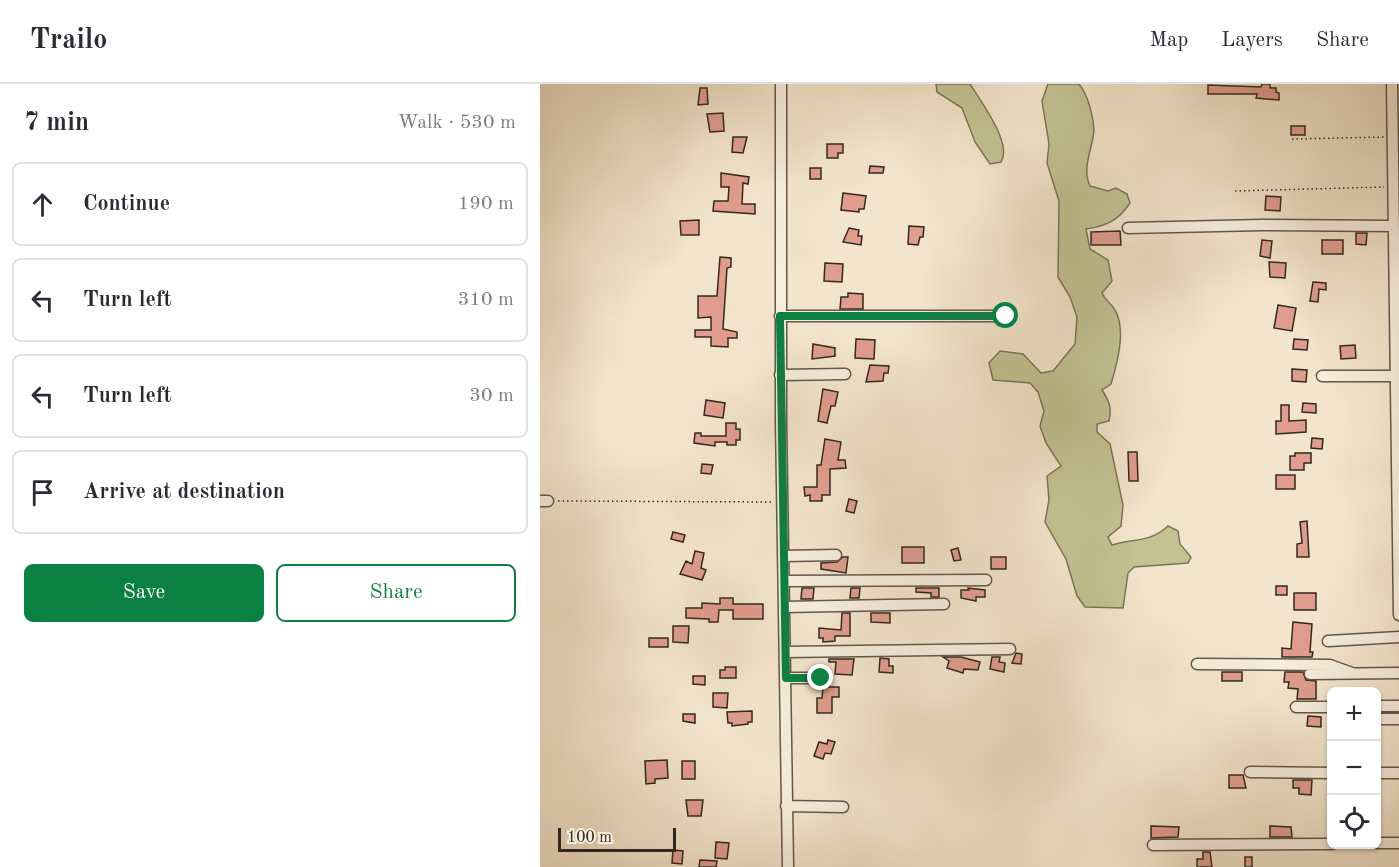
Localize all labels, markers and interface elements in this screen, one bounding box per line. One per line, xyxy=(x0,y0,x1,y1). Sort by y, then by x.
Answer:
text: Trailo xyxy=(30,27,107,55)
text: Map xyxy=(1149,30,1188,51)
text: Layers xyxy=(1221,30,1283,51)
text: Share xyxy=(1316,30,1369,51)
text: 7 min xyxy=(24,110,89,136)
text: Walk · 530 m xyxy=(397,113,516,133)
icon: ahead xyxy=(26,188,59,221)
text: Continue xyxy=(83,193,170,215)
text: 190 m xyxy=(458,194,514,214)
icon: left xyxy=(26,284,59,317)
text: Turn left xyxy=(83,289,172,311)
text: 310 m xyxy=(458,290,514,310)
route start xyxy=(992,302,1018,328)
icon: left xyxy=(26,380,59,413)
text: Turn left xyxy=(83,385,172,407)
text: 30 m xyxy=(469,386,514,406)
icon: arrive xyxy=(26,476,59,509)
text: Arrive at destination xyxy=(83,481,285,503)
button: Save xyxy=(24,564,264,622)
button: Share xyxy=(276,564,516,622)
route end xyxy=(807,664,833,690)
map controls xyxy=(1327,687,1381,849)
button: + xyxy=(1327,687,1381,741)
button: − xyxy=(1327,741,1381,795)
button: locate xyxy=(1327,795,1381,849)
scale bar xyxy=(558,825,676,852)
text: 100 m xyxy=(567,830,612,846)

